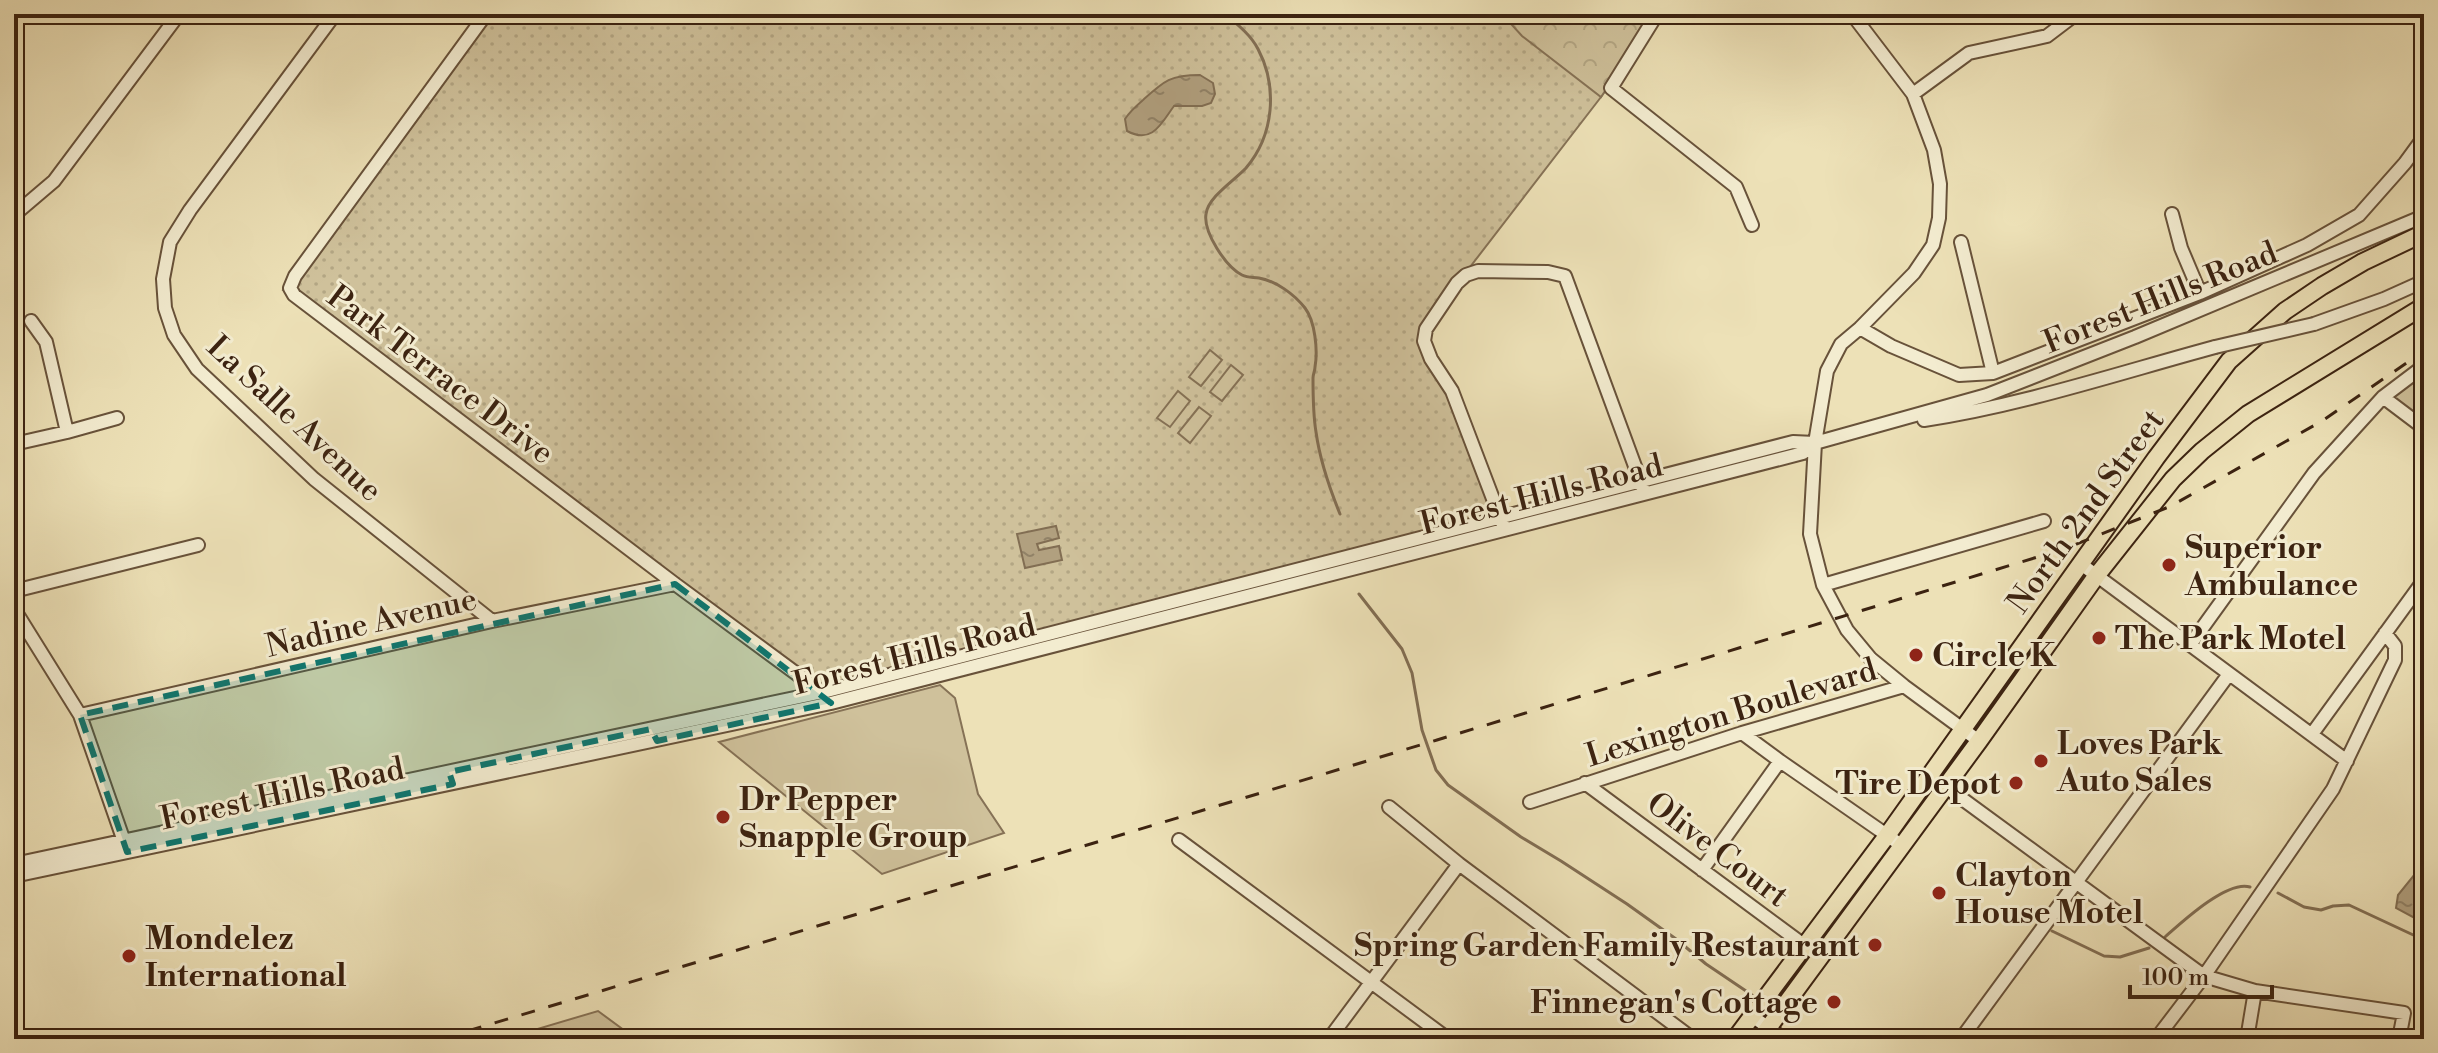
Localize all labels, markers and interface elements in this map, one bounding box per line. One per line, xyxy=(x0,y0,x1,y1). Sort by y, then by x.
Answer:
street label: Forest Hills Road xyxy=(2038,233,2283,363)
street label: Park Terrace Drive xyxy=(319,276,562,473)
street label: La Salle Avenue xyxy=(198,327,390,510)
street label: North 2nd Street xyxy=(1998,402,2173,621)
street label: Forest Hills Road xyxy=(1416,445,1667,544)
place label: Superior Ambulance xyxy=(2184,528,2358,605)
marker: Superior Ambulance xyxy=(2160,556,2178,574)
street label: Nadine Avenue xyxy=(262,579,481,667)
street label: Forest Hills Road xyxy=(789,605,1040,704)
place label: The Park Motel xyxy=(2115,619,2346,659)
marker: The Park Motel xyxy=(2090,629,2108,647)
place label: Circle K xyxy=(1932,636,2057,676)
marker: Circle K xyxy=(1907,646,1925,664)
street label: Lexington Boulevard xyxy=(1581,650,1882,776)
place label: Loves Park Auto Sales xyxy=(2056,724,2223,801)
street label: Forest Hills Road xyxy=(156,749,408,839)
marker: Loves Park Auto Sales xyxy=(2032,752,2050,770)
place label: Tire Depot xyxy=(1835,764,2001,804)
marker: Tire Depot xyxy=(2007,774,2025,792)
place label: Dr Pepper Snapple Group xyxy=(739,780,968,857)
street label: Olive Court xyxy=(1638,783,1796,916)
marker: Dr Pepper Snapple Group xyxy=(714,808,732,826)
place label: Clayton House Motel xyxy=(1955,856,2144,933)
marker: Clayton House Motel xyxy=(1930,884,1948,902)
place label: Mondelez International xyxy=(145,919,347,996)
place label: Spring Garden Family Restaurant xyxy=(1354,926,1860,966)
marker: Spring Garden Family Restaurant xyxy=(1866,936,1884,954)
marker: Mondelez International xyxy=(120,947,138,965)
scale bar xyxy=(2130,949,2272,999)
text: 100 m xyxy=(2142,963,2209,993)
place label: Finnegan's Cottage xyxy=(1530,983,1818,1023)
marker: Finnegan's Cottage xyxy=(1825,993,1843,1011)

